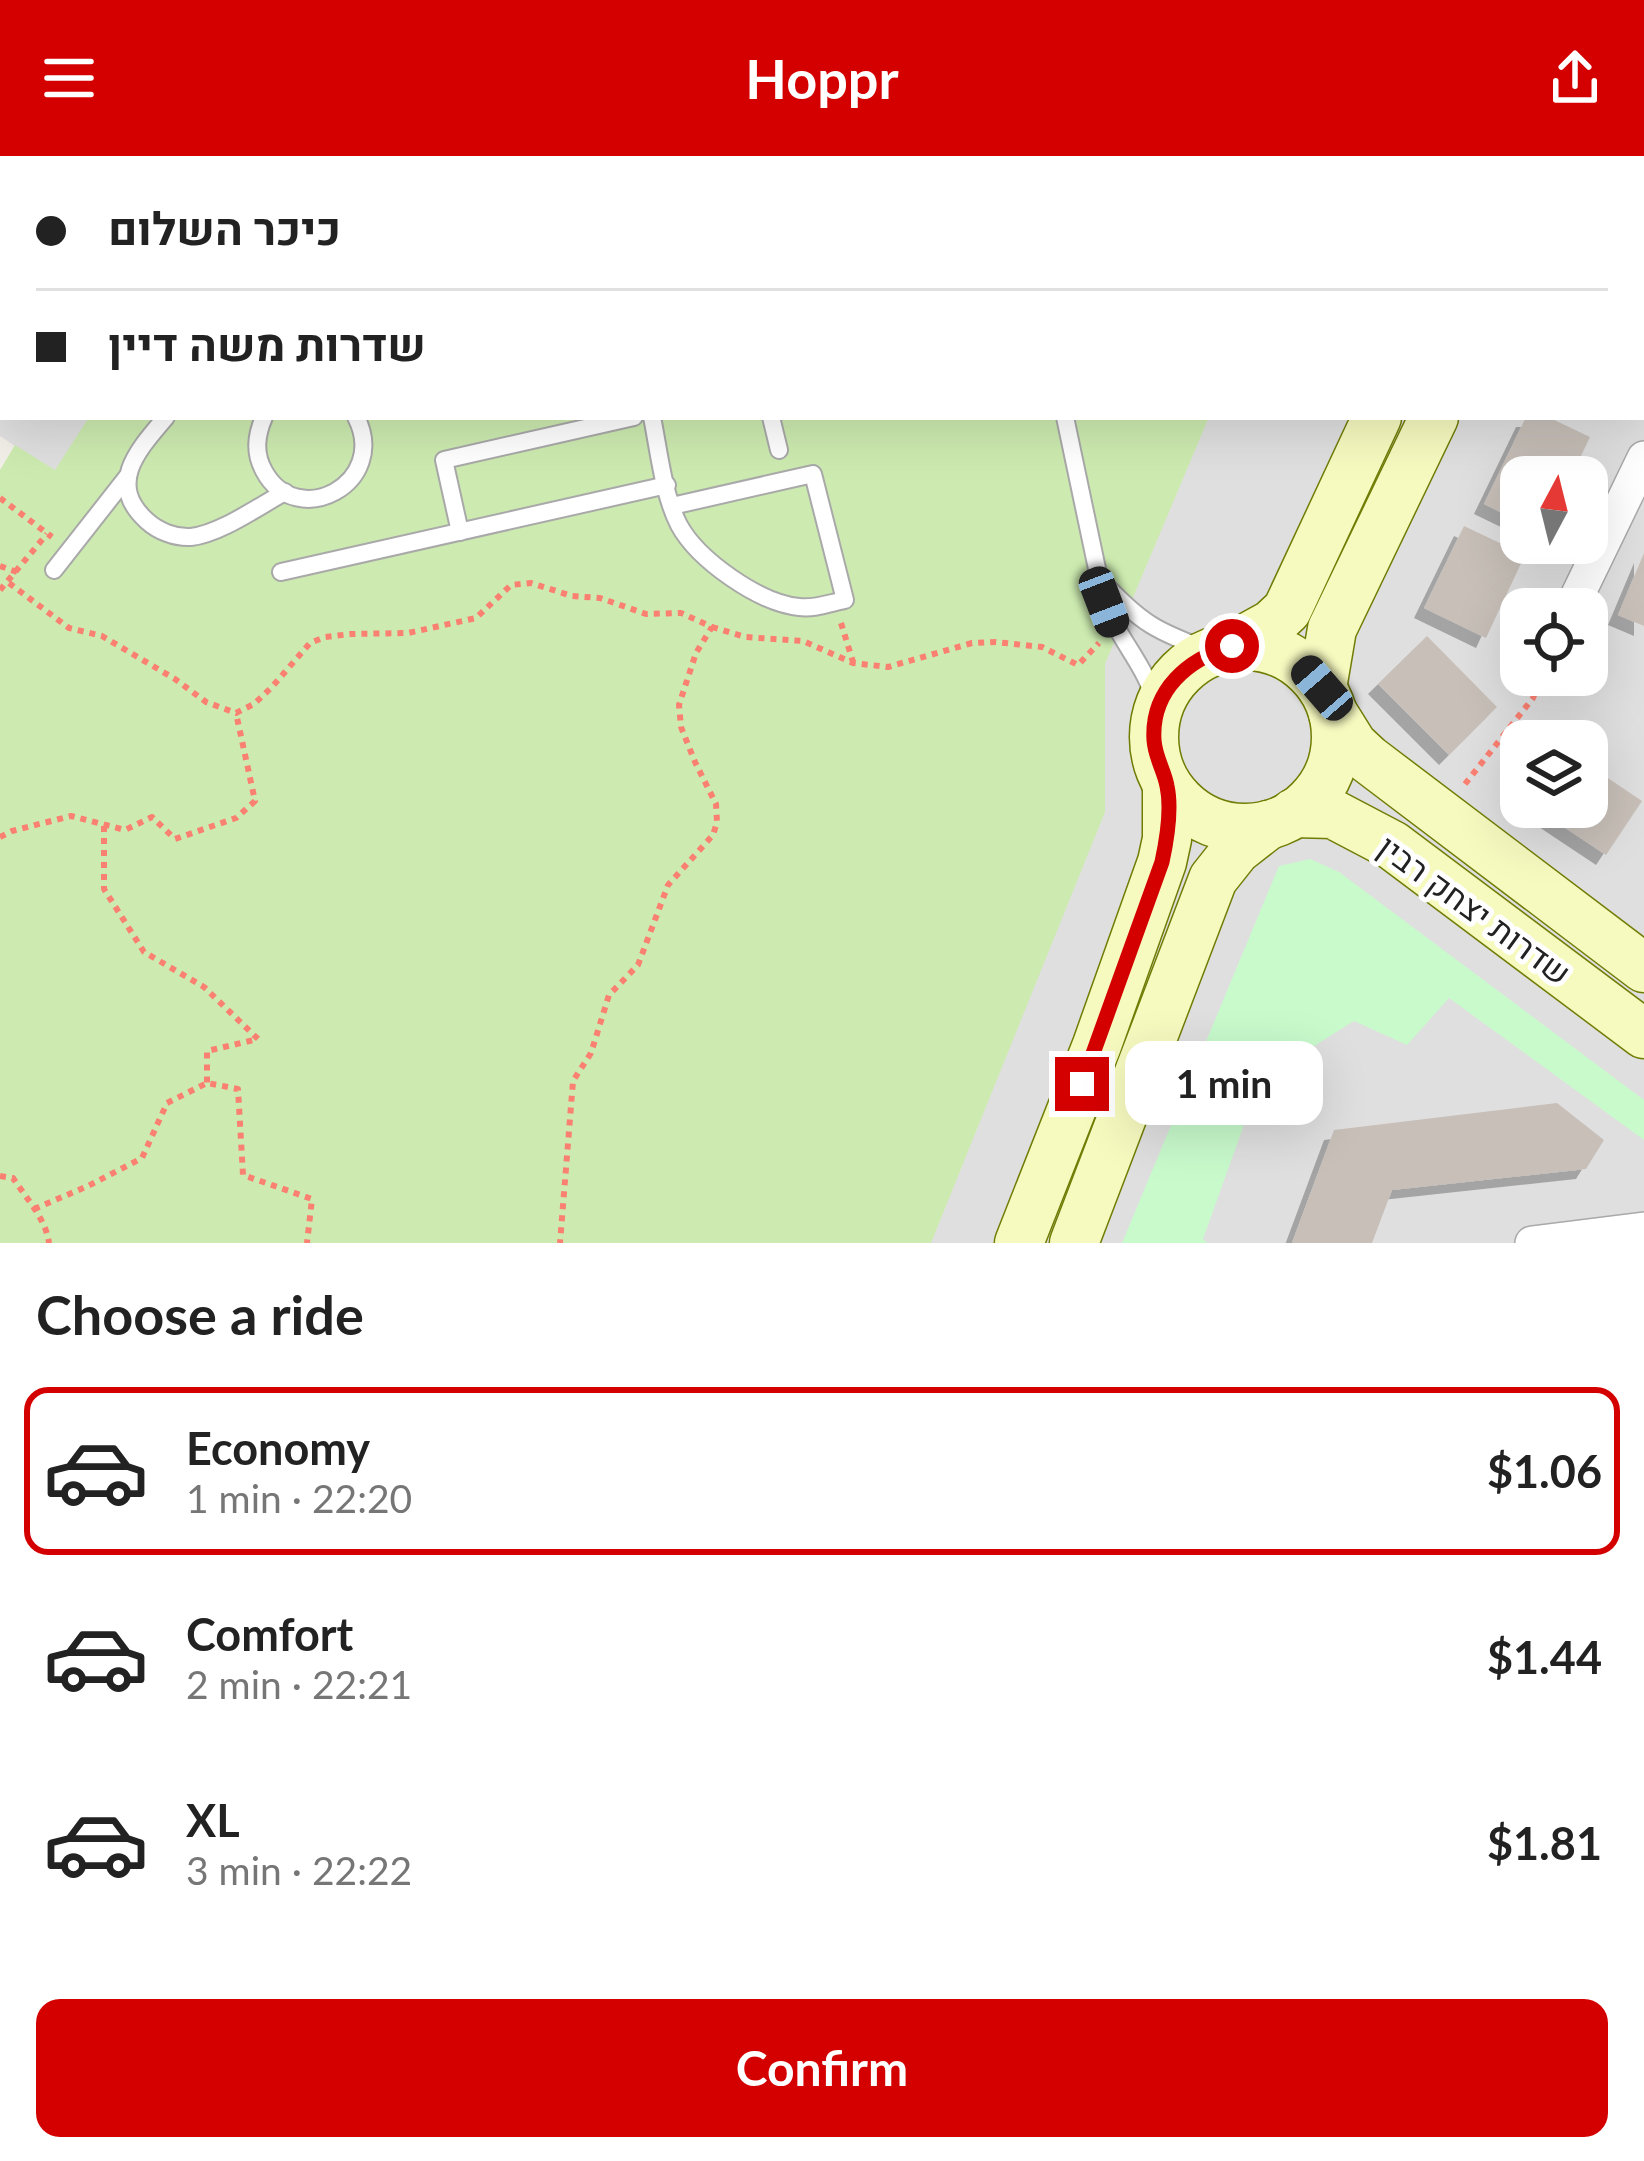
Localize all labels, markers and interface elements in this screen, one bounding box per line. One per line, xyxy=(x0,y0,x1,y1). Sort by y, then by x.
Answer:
icon: menu xyxy=(36,45,102,111)
icon: share xyxy=(1542,45,1608,111)
text: Hoppr xyxy=(745,46,899,111)
text: כיכר השלום xyxy=(108,201,341,255)
text: שדרות משה דיין xyxy=(108,317,426,371)
north arrow xyxy=(1500,456,1608,564)
map controls xyxy=(1500,456,1608,828)
car xyxy=(1074,562,1134,642)
button: locate xyxy=(1500,588,1608,696)
route start xyxy=(1205,619,1259,673)
car xyxy=(1285,649,1359,727)
button: layers xyxy=(1500,720,1608,828)
street label: שדרות יצחק רבין xyxy=(1371,826,1579,992)
callout: 1 min xyxy=(1124,1042,1322,1126)
route end xyxy=(1055,1057,1109,1111)
text: 1 min xyxy=(1176,1060,1272,1106)
text: Choose a ride xyxy=(36,1282,364,1347)
icon: car xyxy=(42,1417,150,1525)
text: Economy xyxy=(186,1421,370,1475)
text: $1.06 xyxy=(1487,1444,1602,1498)
text: 1 min · 22:20 xyxy=(186,1475,412,1521)
icon: car xyxy=(42,1603,150,1711)
text: Comfort xyxy=(186,1607,353,1661)
text: $1.44 xyxy=(1487,1630,1602,1684)
text: 2 min · 22:21 xyxy=(186,1661,412,1707)
icon: car xyxy=(42,1789,150,1897)
text: XL xyxy=(186,1793,240,1847)
text: $1.81 xyxy=(1487,1816,1602,1870)
text: 3 min · 22:22 xyxy=(186,1847,412,1893)
button: Confirm xyxy=(36,1999,1608,2137)

